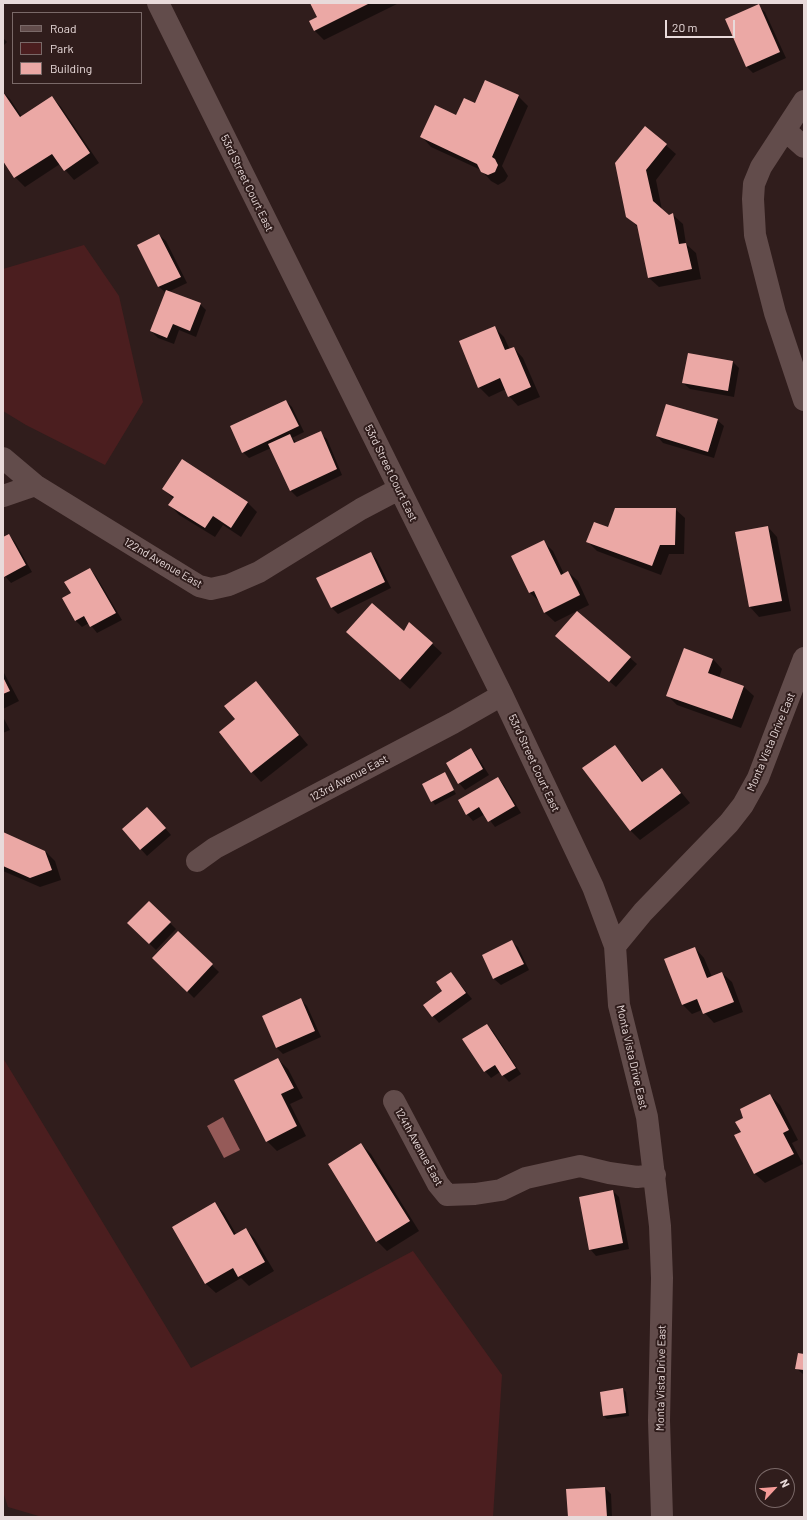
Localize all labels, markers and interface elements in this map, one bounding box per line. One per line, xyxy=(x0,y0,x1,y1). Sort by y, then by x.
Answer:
legend xyxy=(12,12,142,84)
scale bar xyxy=(667,12,737,38)
text: 20 m xyxy=(672,20,698,34)
text: Road xyxy=(50,21,77,35)
text: Park xyxy=(50,41,74,55)
text: Building xyxy=(50,61,92,75)
street label: 53rd Street Court East xyxy=(218,132,276,234)
street label: 53rd Street Court East xyxy=(362,422,420,524)
street label: 122nd Avenue East xyxy=(121,535,205,591)
street label: Monta Vista Drive East xyxy=(744,691,798,793)
street label: 53rd Street Court East xyxy=(506,712,562,814)
street label: 123rd Avenue East xyxy=(308,752,390,804)
street label: Monta Vista Drive East xyxy=(614,1004,650,1110)
street label: 124th Avenue East xyxy=(392,1106,446,1188)
street label: Monta Vista Drive East xyxy=(653,1325,669,1431)
north arrow xyxy=(755,1468,795,1508)
text: N xyxy=(778,1477,793,1489)

